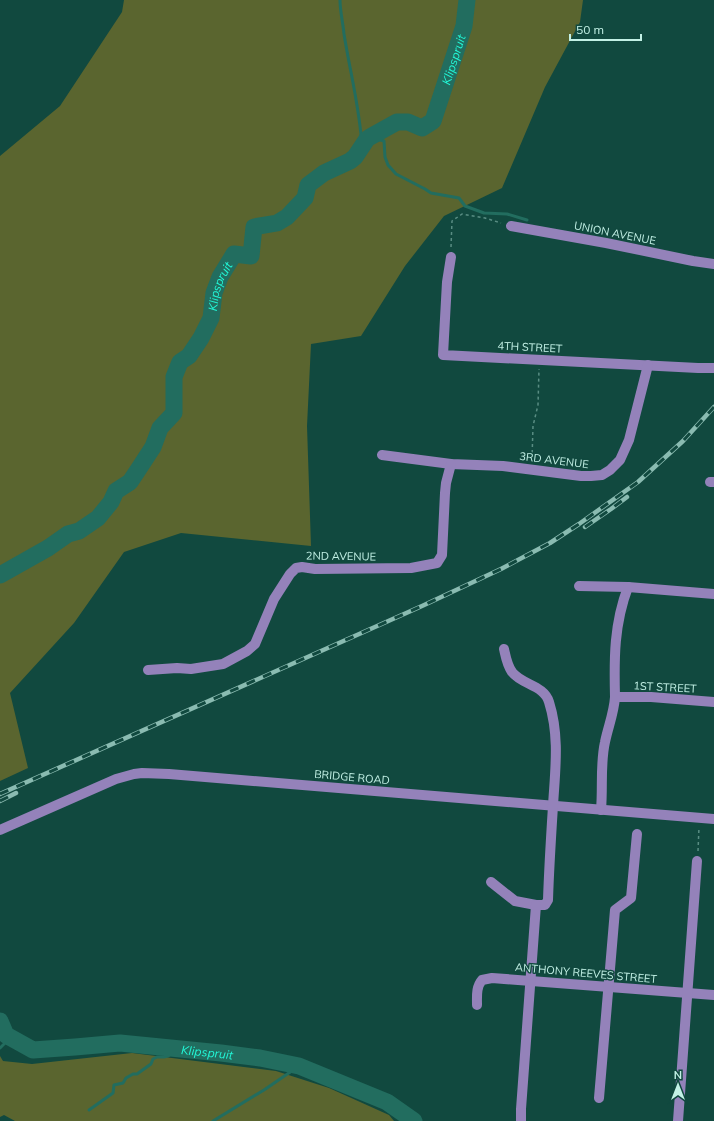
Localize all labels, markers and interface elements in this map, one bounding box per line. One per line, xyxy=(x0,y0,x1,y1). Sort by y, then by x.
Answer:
scale bar xyxy=(570,16,641,42)
text: 50 m xyxy=(576,22,604,37)
water label: Klipspruit xyxy=(438,32,469,87)
street label: UNION AVENUE xyxy=(573,218,657,248)
water label: Klipspruit xyxy=(204,258,236,312)
street label: 4TH STREET xyxy=(497,338,563,356)
street label: 3RD AVENUE xyxy=(519,449,589,471)
street label: 2ND AVENUE xyxy=(306,548,376,564)
street label: 1ST STREET xyxy=(633,678,697,696)
street label: BRIDGE ROAD xyxy=(314,767,390,787)
street label: ANTHONY REEVES STREET xyxy=(515,960,658,986)
water label: Klipspruit xyxy=(181,1042,235,1062)
north arrow xyxy=(658,1065,698,1105)
text: N xyxy=(674,1068,682,1082)

